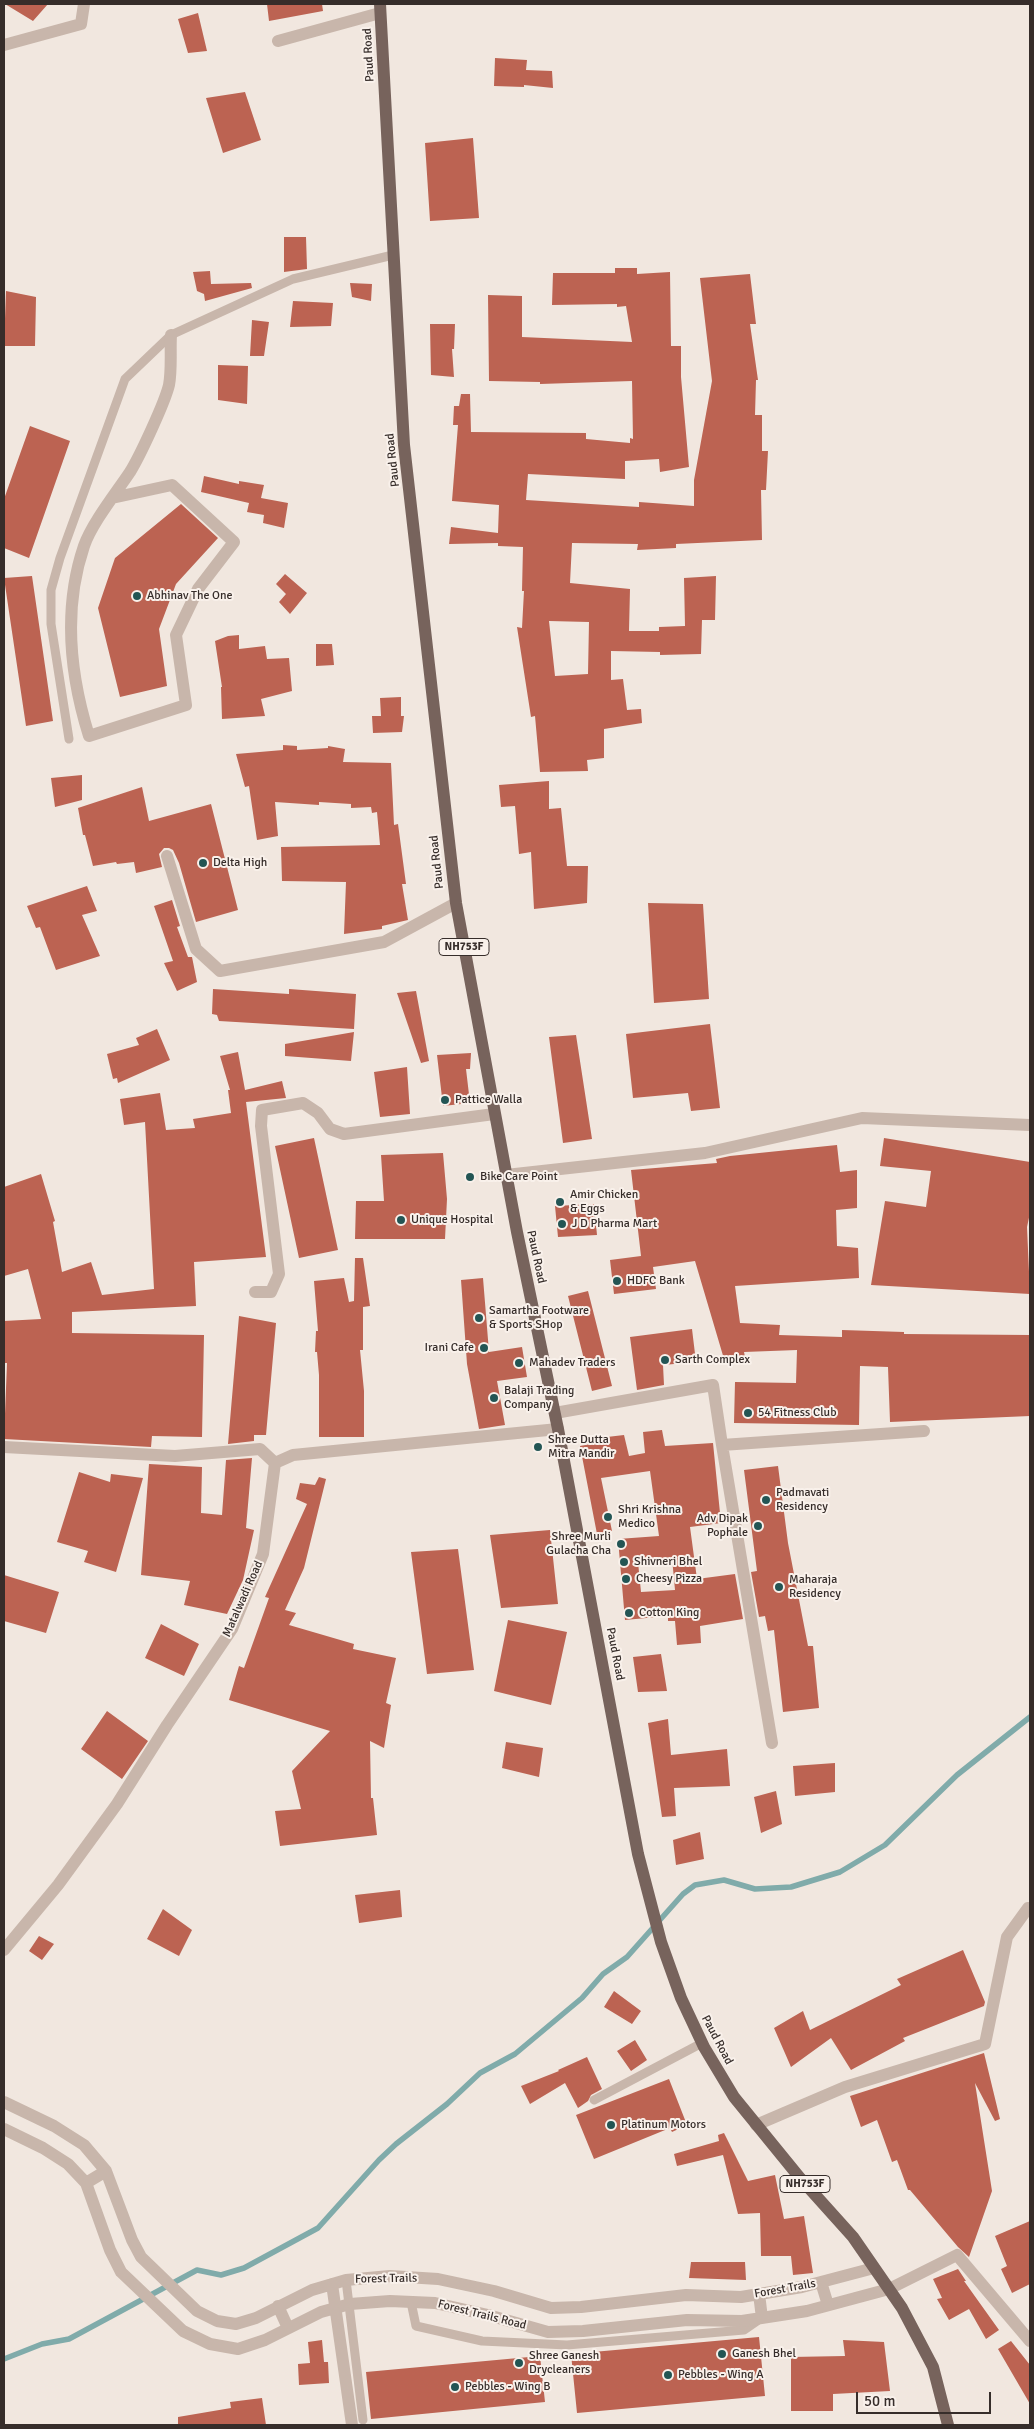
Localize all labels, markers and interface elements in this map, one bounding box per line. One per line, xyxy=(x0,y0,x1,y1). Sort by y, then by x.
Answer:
street label: Paud Road xyxy=(360,28,378,82)
street label: Paud Road xyxy=(383,432,403,488)
place label: Abhinav The One xyxy=(147,589,233,603)
marker: Abhinav The One xyxy=(131,590,143,602)
street label: Paud Road xyxy=(427,834,447,890)
place label: Delta High xyxy=(213,856,267,870)
marker: Delta High xyxy=(197,857,209,869)
road number: NH753F xyxy=(439,939,489,956)
place label: Pattice Walla xyxy=(455,1093,522,1107)
marker: Pattice Walla xyxy=(439,1094,451,1106)
place label: Bike Care Point xyxy=(480,1170,558,1184)
marker: Bike Care Point xyxy=(464,1171,476,1183)
place label: Amir Chicken & Eggs xyxy=(570,1188,638,1216)
marker: Amir Chicken & Eggs xyxy=(554,1196,566,1208)
place label: Unique Hospital xyxy=(411,1213,493,1227)
marker: Unique Hospital xyxy=(395,1214,407,1226)
place label: J D Pharma Mart xyxy=(572,1217,657,1231)
marker: J D Pharma Mart xyxy=(556,1218,568,1230)
street label: Paud Road xyxy=(523,1229,549,1285)
place label: HDFC Bank xyxy=(627,1274,685,1288)
marker: HDFC Bank xyxy=(611,1275,623,1287)
place label: Samartha Footware & Sports SHop xyxy=(489,1304,589,1332)
marker: Samartha Footware & Sports SHop xyxy=(473,1312,485,1324)
place label: Irani Cafe xyxy=(424,1341,474,1355)
marker: Irani Cafe xyxy=(478,1342,490,1354)
place label: Sarth Complex xyxy=(675,1353,750,1367)
marker: Sarth Complex xyxy=(659,1354,671,1366)
place label: Mahadev Traders xyxy=(529,1356,615,1370)
marker: Mahadev Traders xyxy=(513,1357,525,1369)
place label: Balaji Trading Company xyxy=(504,1384,574,1412)
marker: Balaji Trading Company xyxy=(488,1392,500,1404)
place label: 54 Fitness Club xyxy=(758,1406,836,1420)
marker: 54 Fitness Club xyxy=(742,1407,754,1419)
place label: Shree Dutta Mitra Mandir xyxy=(548,1433,614,1461)
marker: Shree Dutta Mitra Mandir xyxy=(532,1441,544,1453)
place label: Padmavati Residency xyxy=(776,1486,829,1514)
marker: Padmavati Residency xyxy=(760,1494,772,1506)
place label: Shri Krishna Medico xyxy=(618,1503,681,1531)
marker: Shri Krishna Medico xyxy=(602,1511,614,1523)
place label: Adv Dipak Pophale xyxy=(697,1512,748,1540)
marker: Adv Dipak Pophale xyxy=(752,1520,764,1532)
place label: Shree Murli Gulacha Cha xyxy=(546,1530,611,1558)
marker: Shree Murli Gulacha Cha xyxy=(615,1538,627,1550)
place label: Shivneri Bhel xyxy=(634,1555,702,1569)
marker: Shivneri Bhel xyxy=(618,1556,630,1568)
street label: Matalwadi Road xyxy=(220,1559,266,1639)
place label: Cheesy Pizza xyxy=(636,1572,702,1586)
marker: Cheesy Pizza xyxy=(620,1573,632,1585)
place label: Maharaja Residency xyxy=(789,1573,841,1601)
marker: Maharaja Residency xyxy=(773,1581,785,1593)
place label: Cotton King xyxy=(639,1606,699,1620)
marker: Cotton King xyxy=(623,1607,635,1619)
street label: Paud Road xyxy=(603,1626,627,1682)
street label: Paud Road xyxy=(698,2013,736,2067)
place label: Platinum Motors xyxy=(621,2118,706,2132)
marker: Platinum Motors xyxy=(605,2119,617,2131)
road number: NH753F xyxy=(780,2176,830,2192)
street label: Forest Trails xyxy=(355,2271,417,2287)
street label: Forest Trails xyxy=(753,2277,817,2301)
street label: Forest Trails Road xyxy=(436,2297,528,2333)
place label: Ganesh Bhel xyxy=(732,2347,796,2361)
marker: Ganesh Bhel xyxy=(716,2348,728,2360)
place label: Shree Ganesh Drycleaners xyxy=(529,2349,599,2377)
marker: Shree Ganesh Drycleaners xyxy=(513,2357,525,2369)
place label: Pebbles - Wing A xyxy=(678,2368,764,2382)
marker: Pebbles - Wing A xyxy=(662,2369,674,2381)
place label: Pebbles - Wing B xyxy=(465,2380,551,2394)
marker: Pebbles - Wing B xyxy=(449,2381,461,2393)
scale bar xyxy=(859,2382,994,2414)
text: 50 m xyxy=(864,2392,895,2410)

